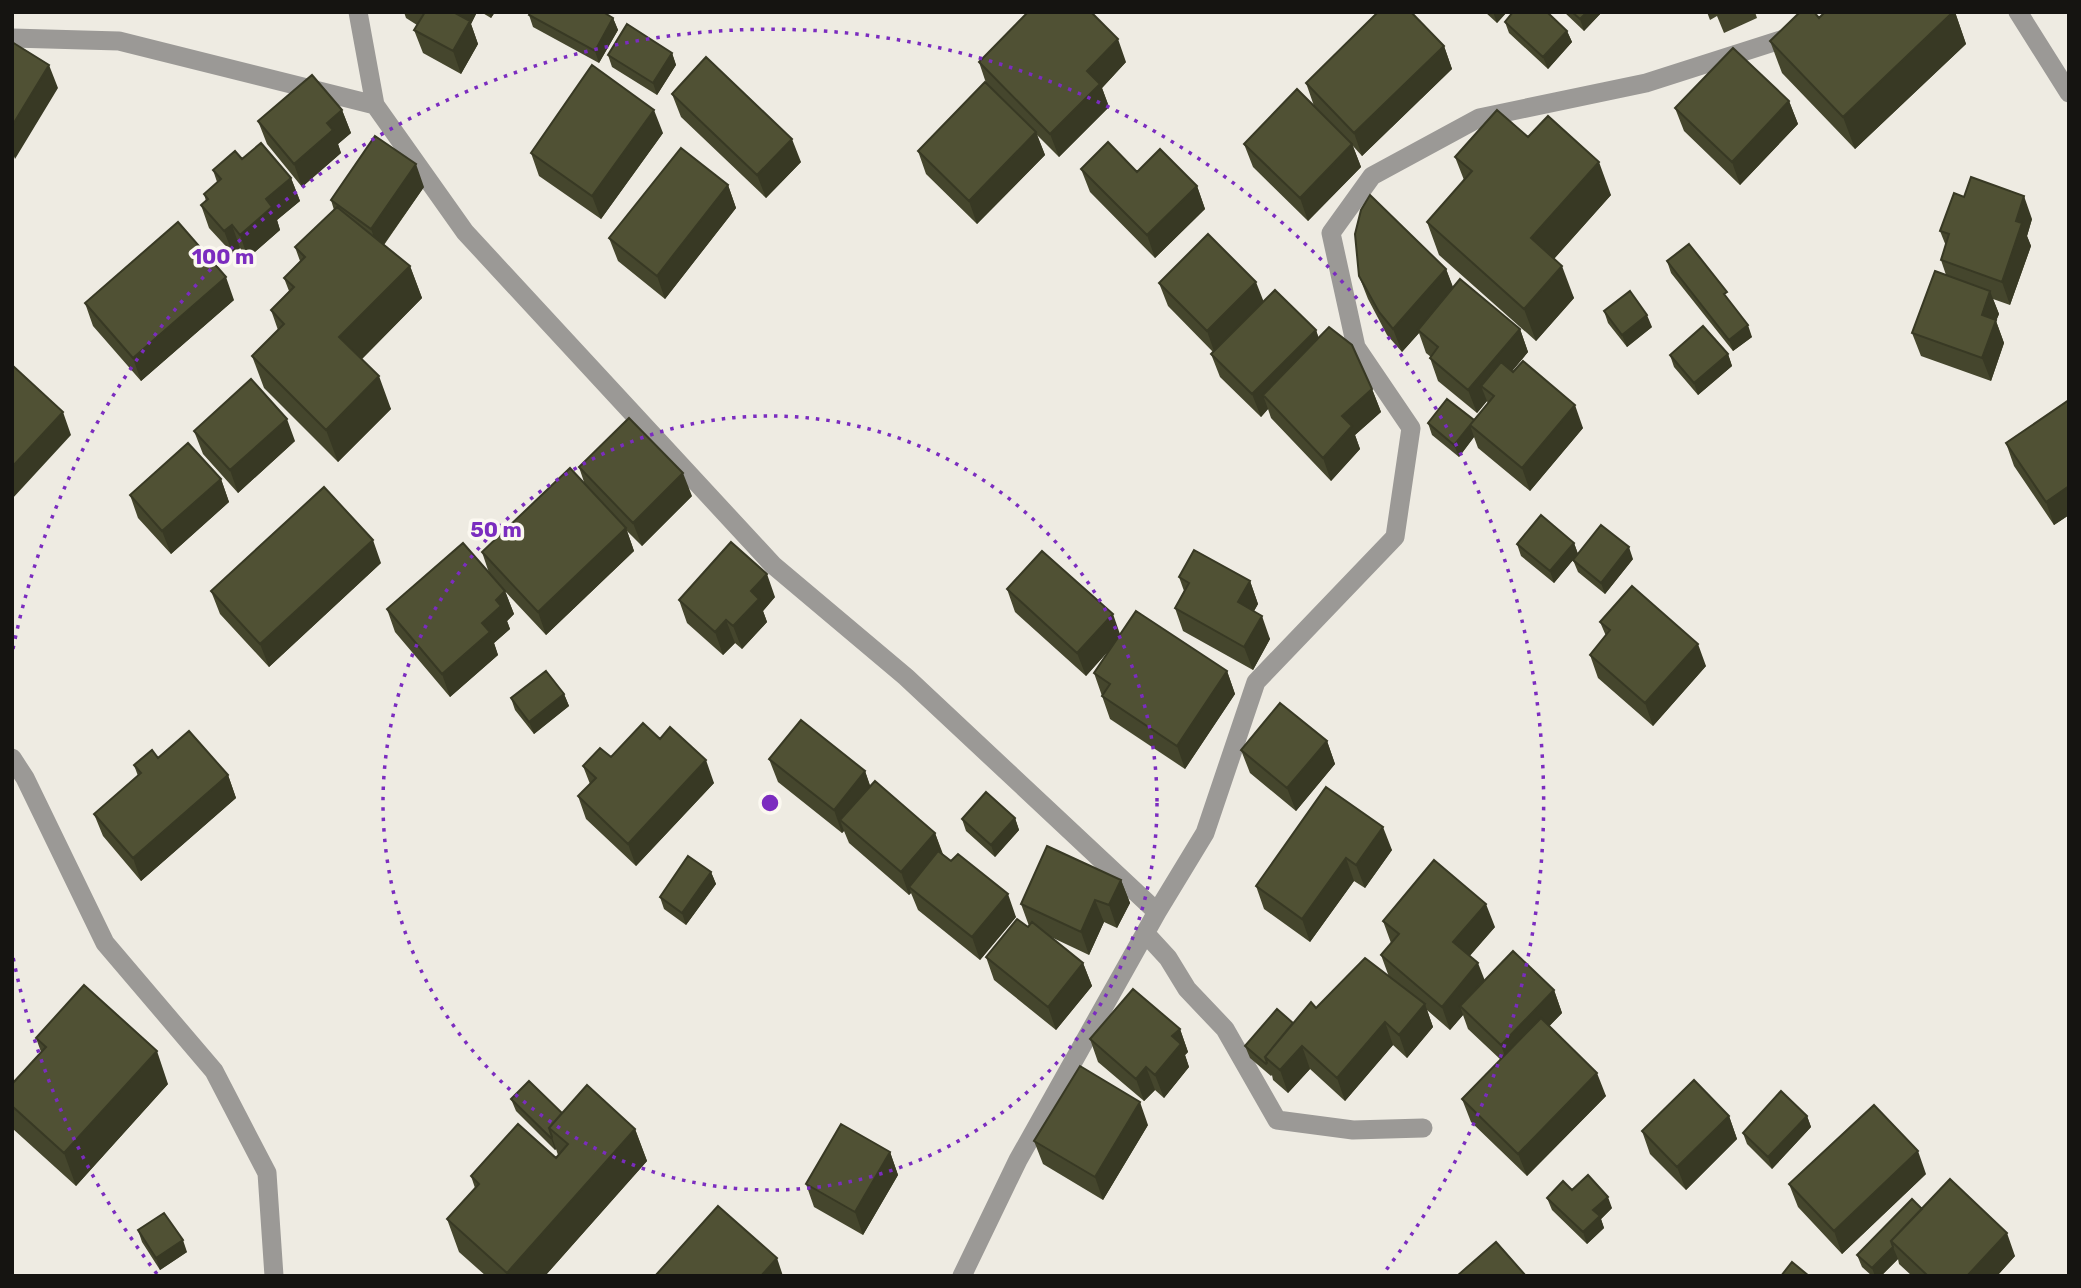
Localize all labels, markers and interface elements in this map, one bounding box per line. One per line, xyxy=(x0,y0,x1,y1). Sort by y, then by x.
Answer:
text: 100 m xyxy=(192,244,254,269)
text: 50 m xyxy=(470,517,522,542)
centre of rings xyxy=(758,791,782,815)

